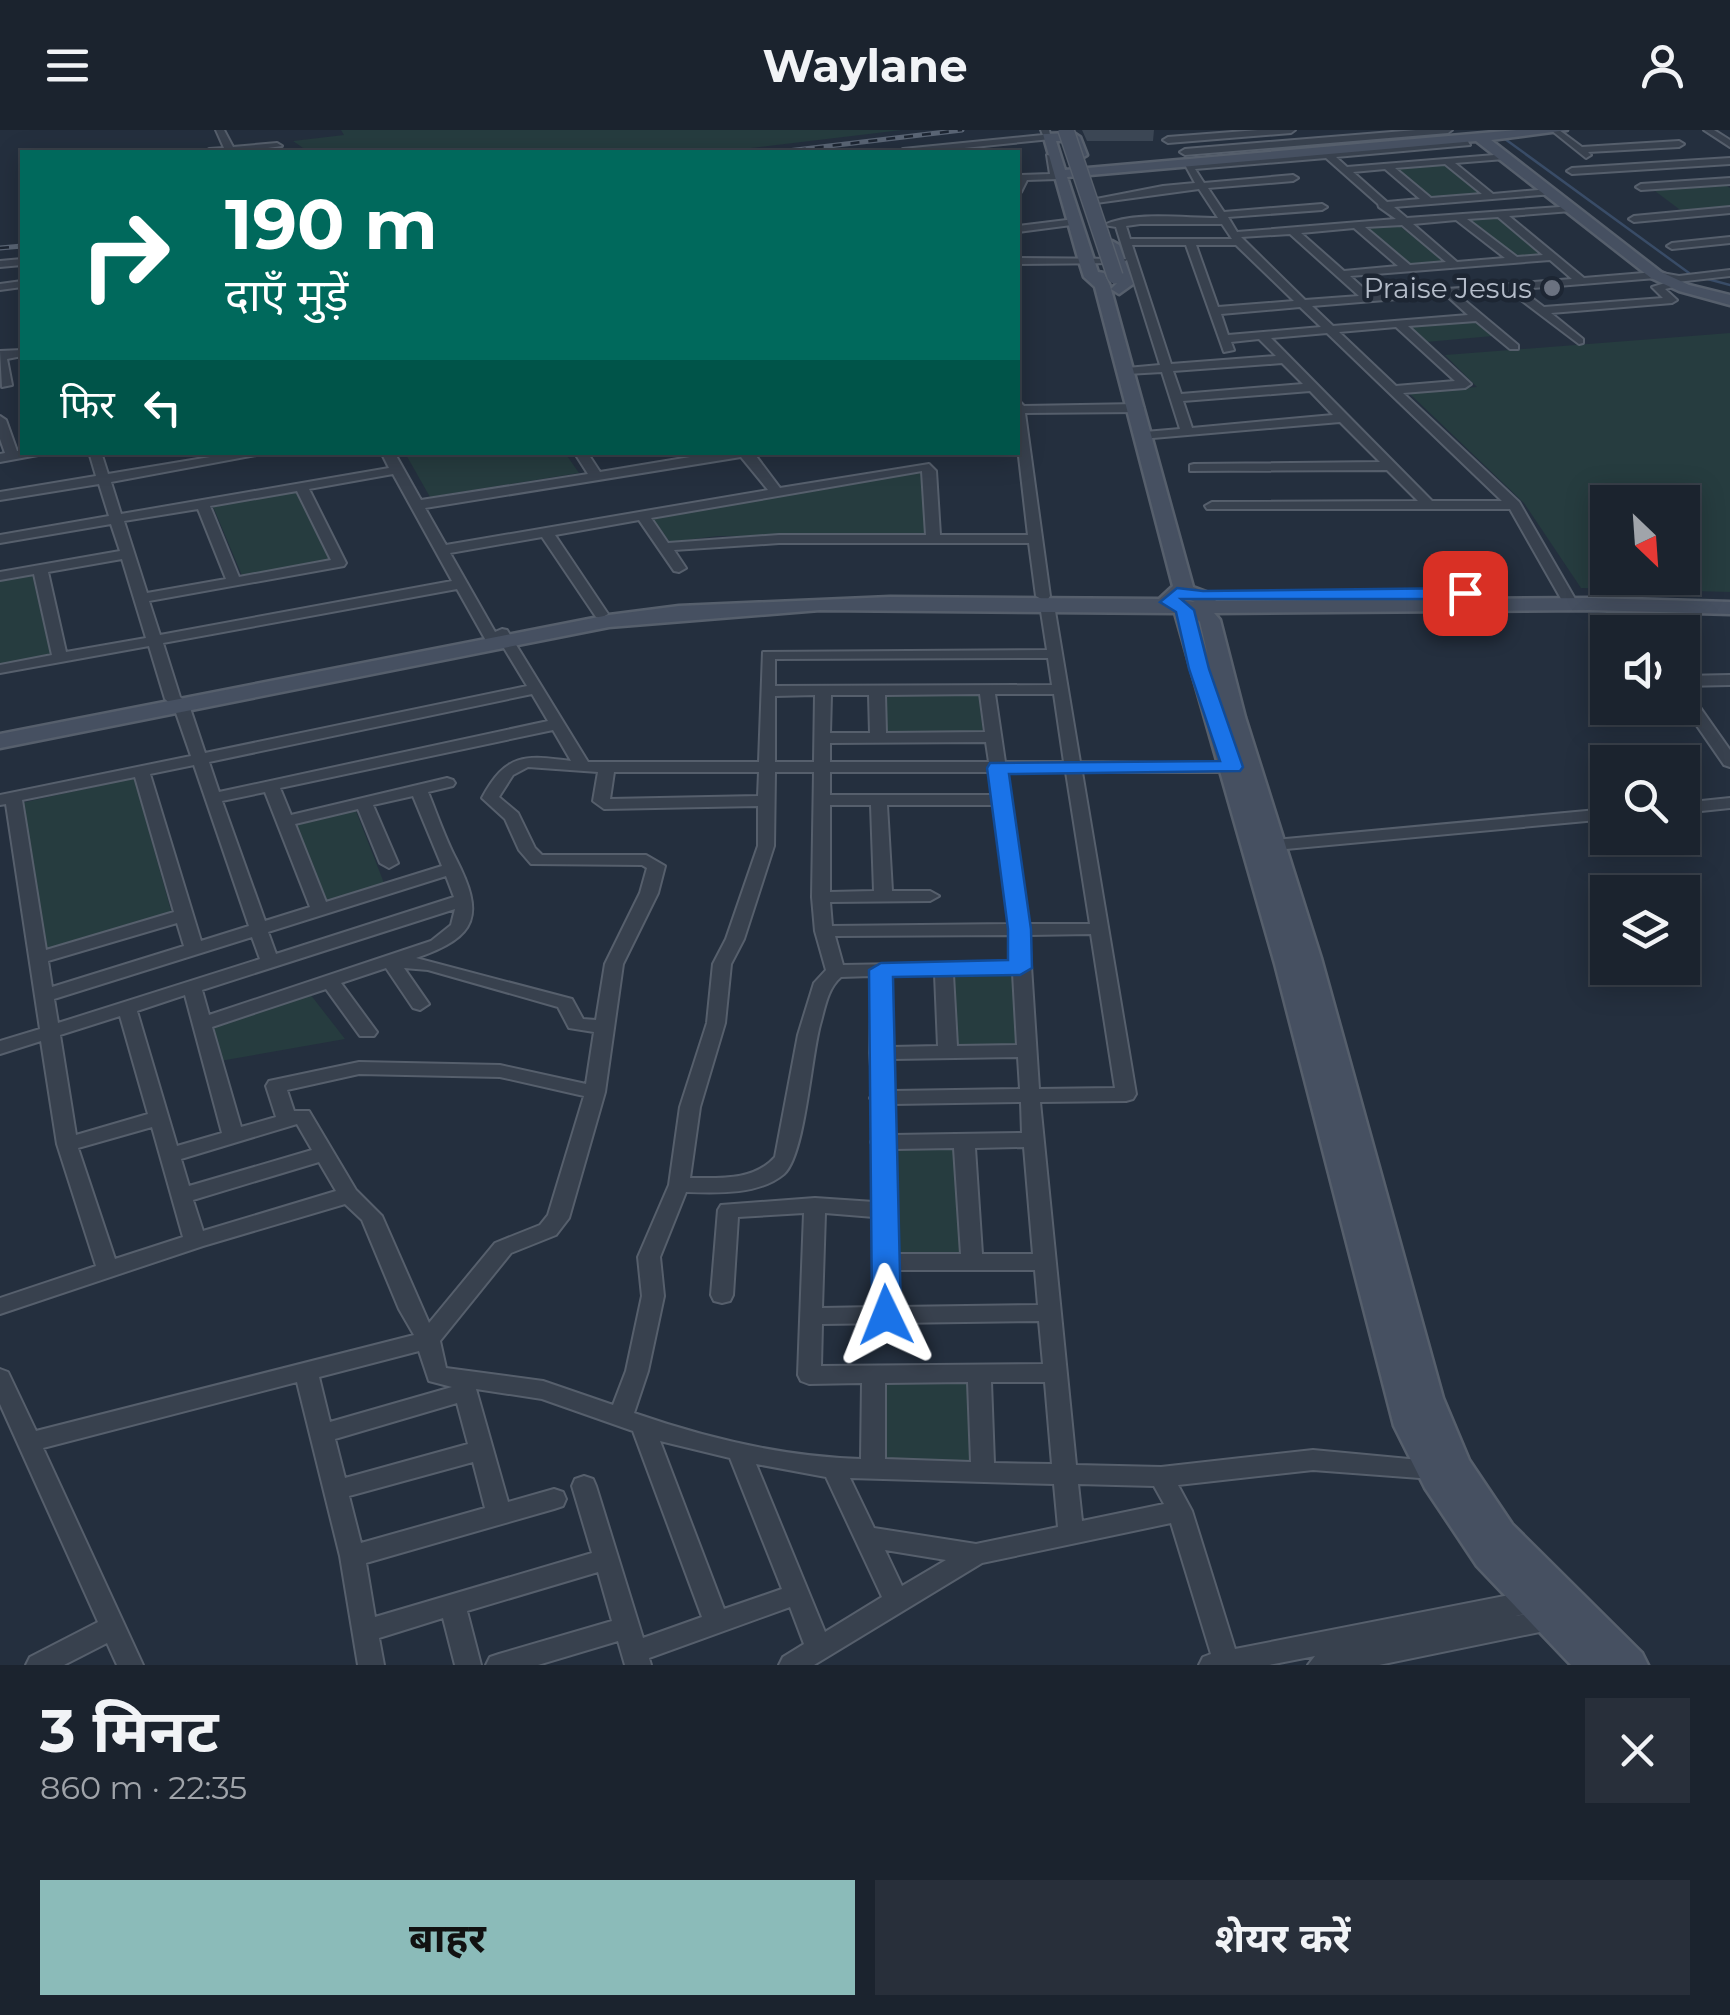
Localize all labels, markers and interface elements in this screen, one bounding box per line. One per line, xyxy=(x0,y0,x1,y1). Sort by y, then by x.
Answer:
icon: menu xyxy=(40,38,95,93)
text: Waylane xyxy=(762,38,968,93)
icon: person xyxy=(1635,38,1690,93)
text: 190 m xyxy=(225,181,438,267)
icon: right xyxy=(60,190,190,320)
text: दाएँ मुड़ें xyxy=(225,267,348,322)
place label: Praise Jesus xyxy=(1363,271,1532,305)
marker: Praise Jesus xyxy=(1541,277,1563,299)
icon: left xyxy=(135,380,190,435)
text: फिर xyxy=(60,381,115,428)
north arrow xyxy=(1590,485,1700,595)
map controls xyxy=(1590,485,1700,985)
pin xyxy=(1423,551,1508,636)
icon: arrive xyxy=(1438,566,1493,621)
button: sound xyxy=(1590,615,1700,725)
button: search xyxy=(1590,745,1700,855)
button: layers xyxy=(1590,875,1700,985)
position arrow xyxy=(834,1263,938,1367)
text: 3 मिनट xyxy=(40,1694,218,1767)
button: close xyxy=(1585,1698,1690,1803)
text: 860 m · 22:35 xyxy=(40,1768,247,1807)
button: बाहर xyxy=(40,1880,855,1995)
button: शेयर करें xyxy=(875,1880,1690,1995)

